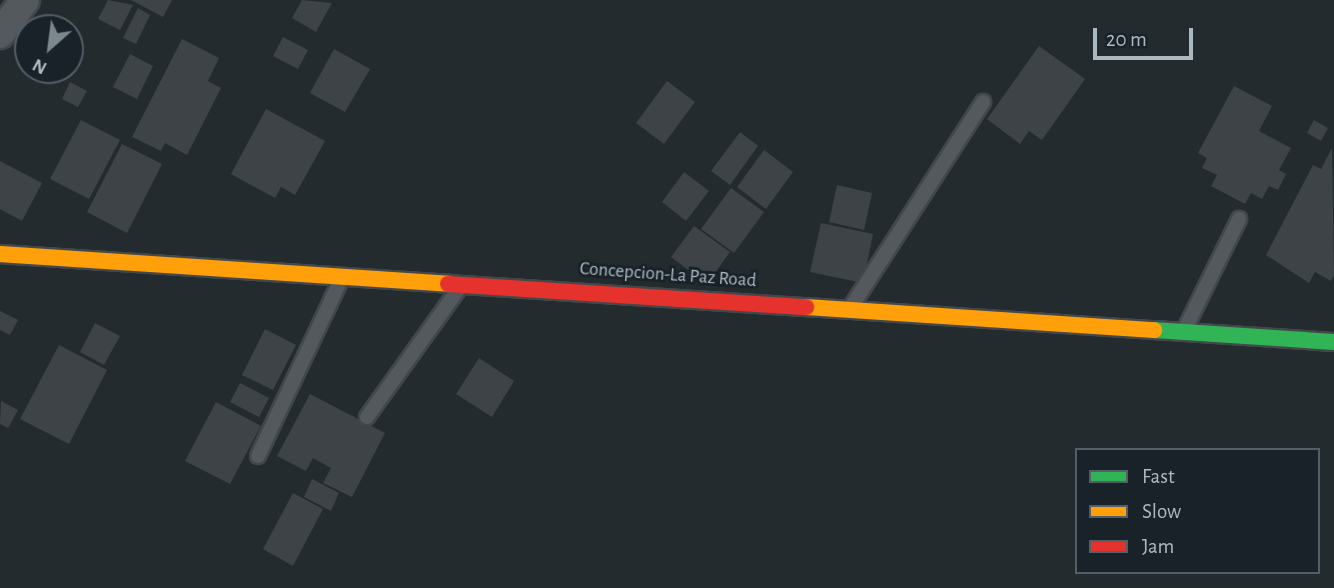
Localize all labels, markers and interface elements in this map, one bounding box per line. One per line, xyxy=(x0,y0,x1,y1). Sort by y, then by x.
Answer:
north arrow xyxy=(14,14,84,84)
scale bar xyxy=(1096,14,1196,58)
text: 20 m xyxy=(1106,29,1147,50)
text: N xyxy=(30,55,50,78)
street label: Concepcion-La Paz Road xyxy=(579,257,757,293)
legend xyxy=(1075,448,1320,574)
text: Fast xyxy=(1142,466,1175,487)
text: Slow xyxy=(1142,501,1181,522)
text: Jam xyxy=(1142,536,1174,557)

